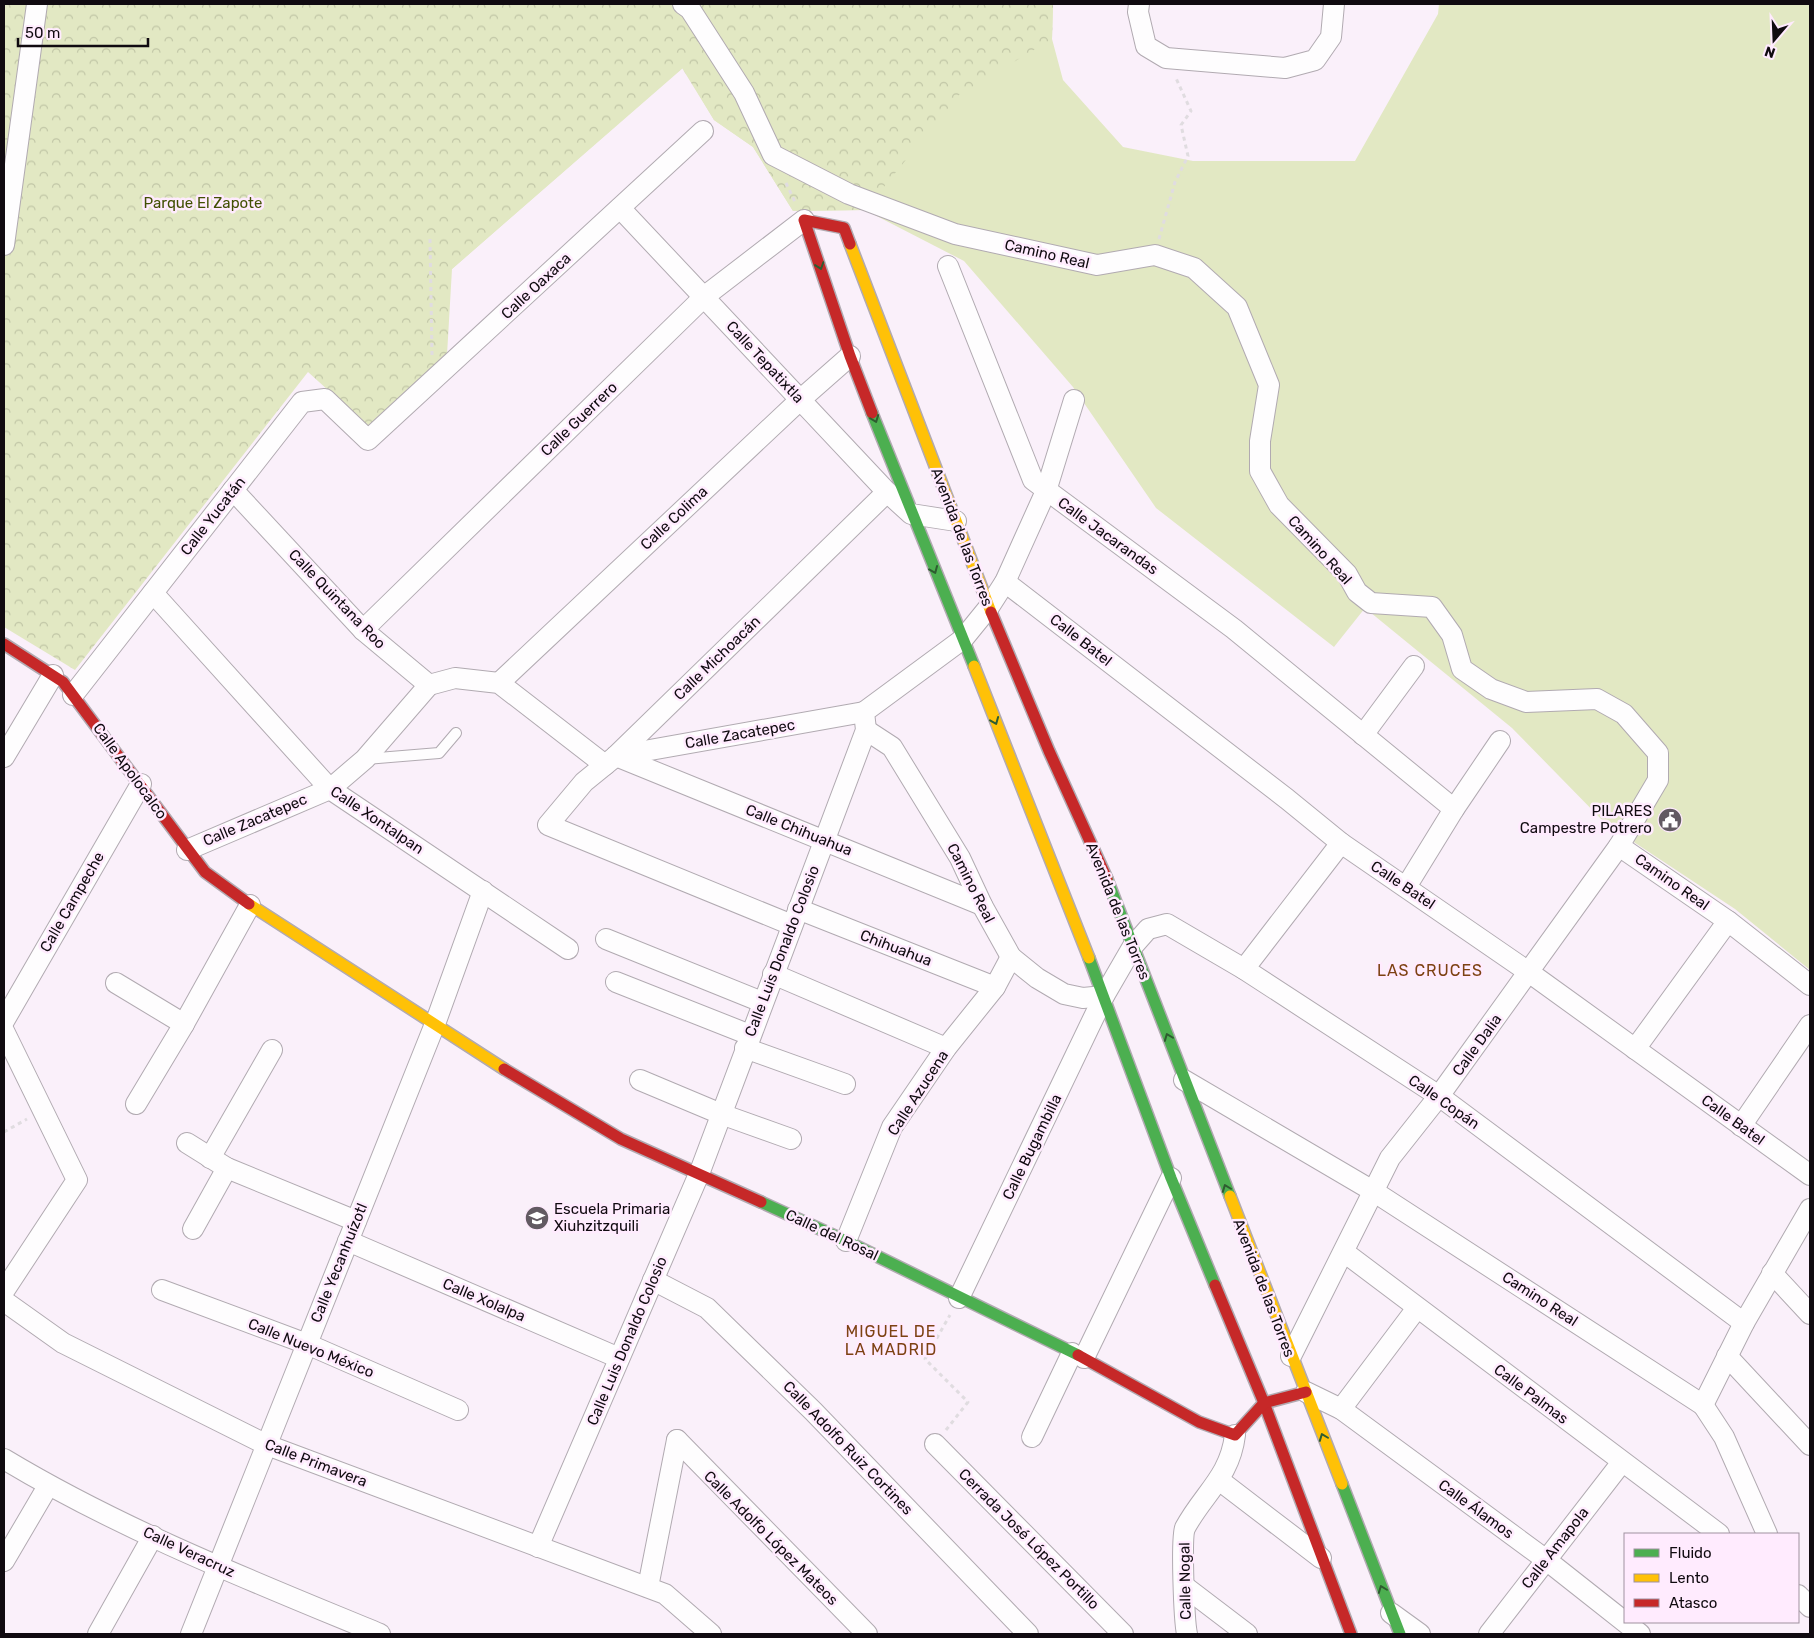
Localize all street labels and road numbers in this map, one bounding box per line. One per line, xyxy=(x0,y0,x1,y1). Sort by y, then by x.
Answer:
street label: Camino Real xyxy=(1003,235,1091,273)
street label: Calle Oaxaca xyxy=(497,249,575,323)
street label: Calle Tepatixtla xyxy=(722,317,808,407)
street label: Calle Guerrero xyxy=(537,378,621,460)
street label: Avenida de las Torres xyxy=(927,465,997,609)
street label: Calle Yucatán xyxy=(177,473,249,559)
street label: Calle Colima xyxy=(637,482,711,554)
street label: Calle Jacarandas xyxy=(1054,494,1162,579)
street label: Camino Real xyxy=(1284,512,1356,588)
street label: Calle Quintana Roo xyxy=(285,545,389,653)
street label: Calle Batel xyxy=(1046,610,1116,670)
street label: Calle Michoacán xyxy=(670,612,764,704)
street label: Calle Zacatepec xyxy=(684,715,796,753)
street label: Calle Apolocalco xyxy=(89,720,171,822)
street label: Calle Xontalpan xyxy=(327,782,427,858)
street label: Calle Zacatepec xyxy=(200,790,310,850)
street label: Calle Chihuahua xyxy=(743,800,855,860)
street label: Camino Real xyxy=(943,840,999,926)
street label: Avenida de las Torres xyxy=(1082,840,1154,983)
street label: Calle Campeche xyxy=(36,849,108,955)
street label: Camino Real xyxy=(1631,850,1713,914)
street label: Calle Batel xyxy=(1367,857,1439,913)
street label: Calle Luis Donaldo Colosio xyxy=(741,863,823,1039)
street label: Chihuahua xyxy=(857,926,935,970)
street label: Calle Dalia xyxy=(1449,1011,1505,1079)
street label: Calle Azucena xyxy=(884,1047,952,1139)
street label: Calle Copán xyxy=(1405,1071,1483,1133)
street label: Calle Bugambilla xyxy=(999,1091,1065,1203)
street label: Calle Batel xyxy=(1698,1091,1768,1149)
street label: Calle Yecanhuízotl xyxy=(307,1201,371,1325)
street label: Calle del Rosal xyxy=(783,1206,881,1264)
street label: Avenida de las Torres xyxy=(1229,1216,1299,1360)
street label: Calle Luis Donaldo Colosio xyxy=(583,1254,671,1428)
street label: Camino Real xyxy=(1499,1268,1581,1330)
street label: Calle Xolalpa xyxy=(440,1274,528,1326)
street label: Calle Nuevo México xyxy=(245,1315,377,1381)
street label: Calle Palmas xyxy=(1490,1360,1572,1428)
street label: Calle Adolfo Ruiz Cortines xyxy=(779,1377,917,1519)
street label: Calle Primavera xyxy=(262,1435,370,1491)
street label: Cerrada José López Portillo xyxy=(955,1465,1103,1613)
street label: Calle Adolfo López Mateos xyxy=(700,1467,842,1609)
street label: Calle Álamos xyxy=(1435,1476,1517,1543)
street label: Calle Amapola xyxy=(1518,1504,1592,1592)
street label: Calle Veracruz xyxy=(140,1523,238,1581)
street label: Calle Nogal xyxy=(1175,1542,1195,1620)

